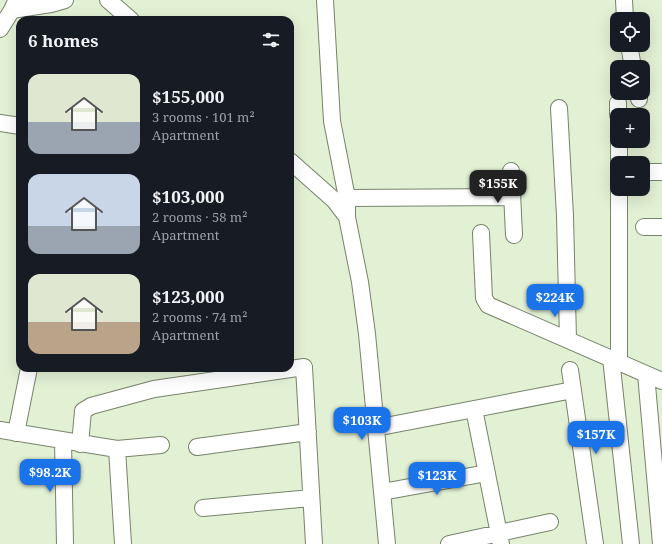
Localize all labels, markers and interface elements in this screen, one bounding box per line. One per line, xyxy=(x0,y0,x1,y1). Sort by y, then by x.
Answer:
map controls xyxy=(610,12,650,196)
button: locate xyxy=(610,12,650,52)
text: 6 homes xyxy=(28,29,98,52)
icon: filters xyxy=(260,29,282,51)
button: layers xyxy=(610,60,650,100)
text: $155,000 xyxy=(152,85,224,108)
icon: home xyxy=(60,90,108,138)
text: 3 rooms · 101 m² xyxy=(152,108,255,126)
button: + xyxy=(610,108,650,148)
text: Apartment xyxy=(152,126,219,144)
button: − xyxy=(610,156,650,196)
pin: $155K xyxy=(470,170,526,204)
text: $155K xyxy=(479,174,517,192)
text: $103,000 xyxy=(152,185,224,208)
icon: home xyxy=(60,190,108,238)
text: 2 rooms · 58 m² xyxy=(152,208,247,226)
text: Apartment xyxy=(152,226,219,244)
pin: $224K xyxy=(527,284,583,318)
text: $123,000 xyxy=(152,285,224,308)
text: $224K xyxy=(536,288,574,306)
icon: home xyxy=(60,290,108,338)
text: 2 rooms · 74 m² xyxy=(152,308,247,326)
text: Apartment xyxy=(152,326,219,344)
pin: $103K xyxy=(334,407,390,441)
text: $103K xyxy=(343,411,381,429)
pin: $157K xyxy=(568,421,624,455)
text: $157K xyxy=(577,425,615,443)
pin: $98.2K xyxy=(17,459,83,493)
pin: $123K xyxy=(409,462,465,496)
text: $98.2K xyxy=(29,463,71,481)
text: $123K xyxy=(418,466,456,484)

